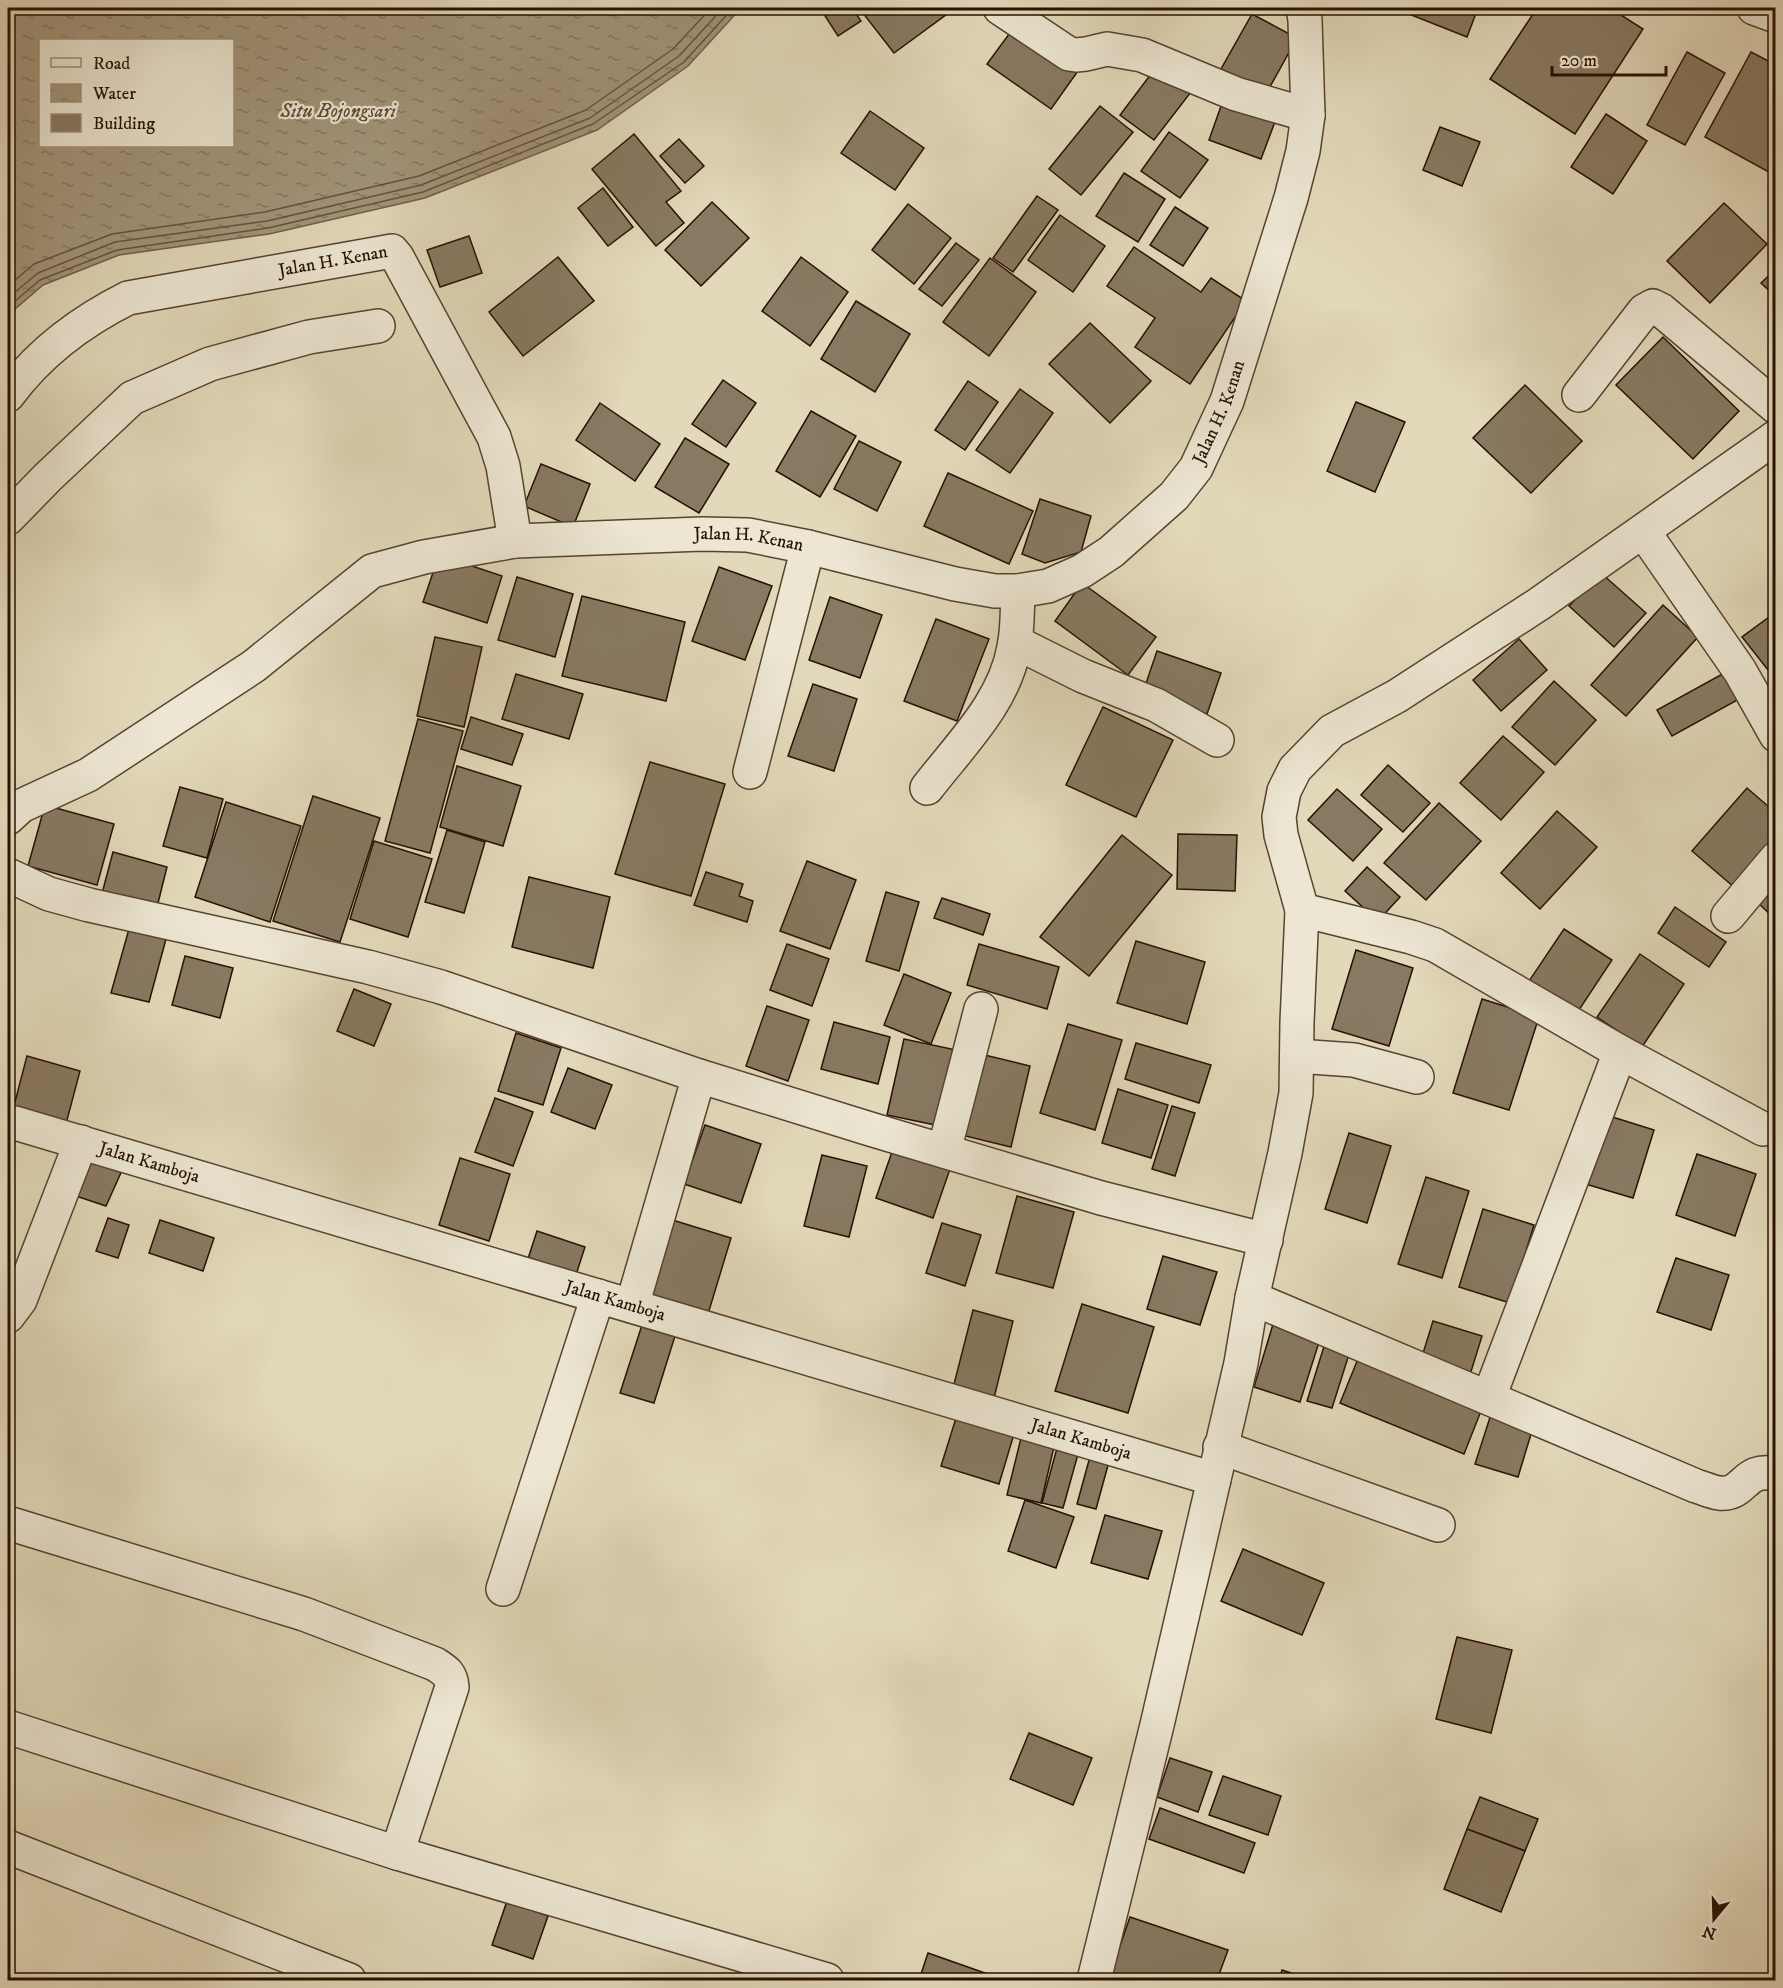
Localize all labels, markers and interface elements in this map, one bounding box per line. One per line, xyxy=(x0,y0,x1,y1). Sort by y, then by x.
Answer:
legend xyxy=(39,39,234,147)
scale bar xyxy=(1552,39,1666,77)
text: 20 m xyxy=(1561,50,1597,72)
text: Road xyxy=(93,53,130,75)
text: Water xyxy=(92,83,136,105)
water label: Situ Bojongsari xyxy=(279,99,398,124)
text: Building xyxy=(93,113,155,135)
street label: Jalan H. Kenan xyxy=(275,241,390,282)
street label: Jalan H. Kenan xyxy=(1187,357,1250,470)
street label: Jalan H. Kenan xyxy=(691,523,806,557)
street label: Jalan Kamboja xyxy=(94,1137,202,1188)
street label: Jalan Kamboja xyxy=(560,1275,668,1327)
street label: Jalan Kamboja xyxy=(1026,1414,1134,1465)
north arrow xyxy=(1684,1889,1744,1949)
text: N xyxy=(1700,1921,1719,1944)

